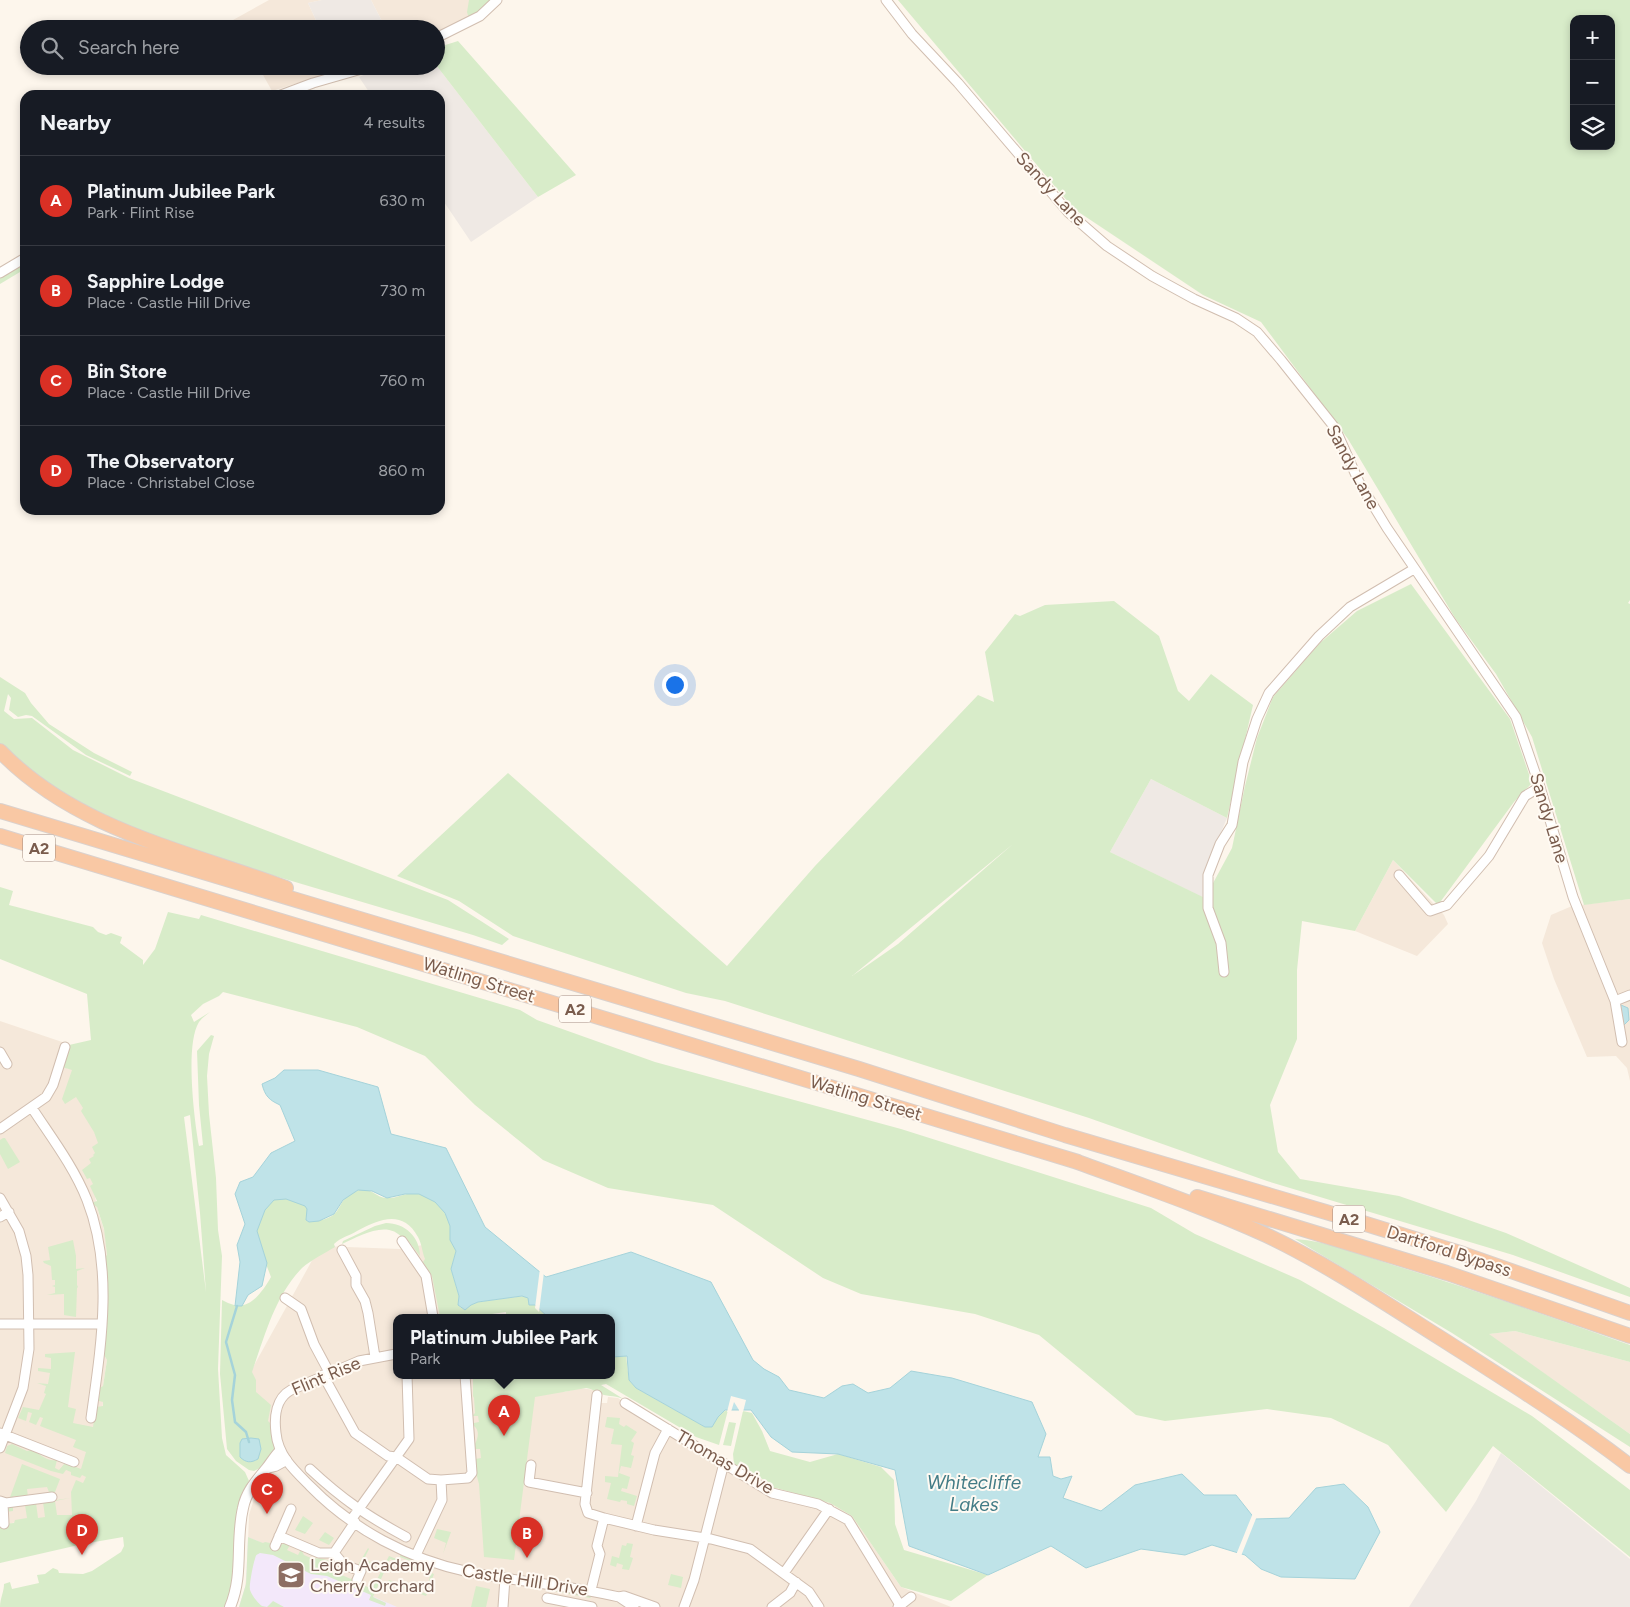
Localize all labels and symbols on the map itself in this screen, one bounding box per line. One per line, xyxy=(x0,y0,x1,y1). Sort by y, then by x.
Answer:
street label: Sandy Lane xyxy=(1011,147,1091,231)
street label: Sandy Lane xyxy=(1321,421,1385,513)
your location xyxy=(662,672,688,698)
street label: Sandy Lane xyxy=(1525,770,1573,866)
road number: A2 xyxy=(23,834,55,861)
street label: Watling Street xyxy=(420,953,538,1008)
road number: A2 xyxy=(559,996,591,1022)
street label: Watling Street xyxy=(807,1071,925,1126)
road number: A2 xyxy=(1333,1206,1365,1232)
street label: Dartford Bypass xyxy=(1384,1221,1514,1281)
street label: Flint Rise xyxy=(288,1352,364,1400)
pin: A xyxy=(488,1395,520,1436)
street label: Thomas Drive xyxy=(672,1425,778,1499)
water label: Whitecliffe Lakes xyxy=(927,1471,1022,1516)
pin: C xyxy=(251,1473,283,1514)
pin: D xyxy=(66,1514,98,1555)
pin: B xyxy=(511,1517,543,1558)
place label: Leigh Academy Cherry Orchard xyxy=(310,1554,435,1597)
street label: Castle Hill Drive xyxy=(460,1559,590,1601)
school or university icon: Leigh Academy Cherry Orchard xyxy=(276,1560,306,1590)

